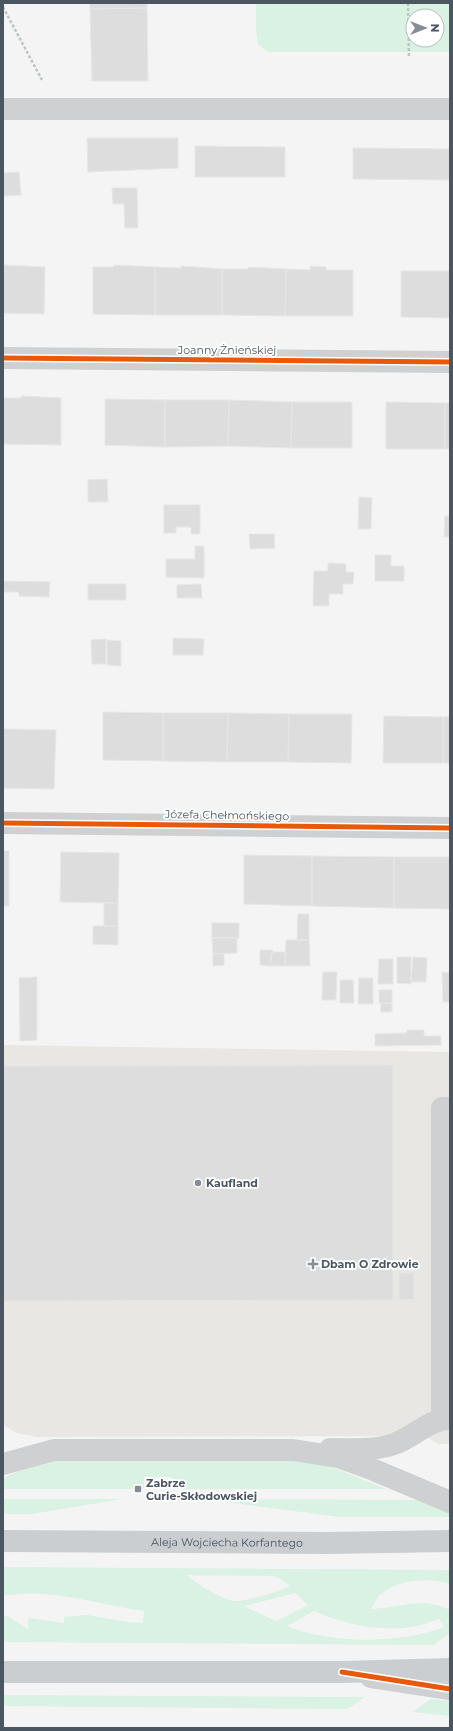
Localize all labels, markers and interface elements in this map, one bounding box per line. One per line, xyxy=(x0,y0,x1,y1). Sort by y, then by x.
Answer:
north arrow xyxy=(405,8,445,48)
text: N xyxy=(428,24,442,32)
street label: Joanny Żnieńskiej xyxy=(177,343,276,357)
street label: Józefa Chełmońskiego xyxy=(164,807,289,823)
place label: Kaufland xyxy=(206,1176,258,1190)
marker: Kaufland xyxy=(193,1178,203,1188)
place label: Dbam O Zdrowie xyxy=(321,1257,419,1271)
marker: Dbam O Zdrowie xyxy=(308,1259,318,1269)
place label: Zabrze Curie-Skłodowskiej xyxy=(146,1476,257,1503)
marker: Zabrze Curie-Skłodowskiej xyxy=(133,1484,143,1494)
street label: Aleja Wojciecha Korfantego xyxy=(151,1535,303,1550)

